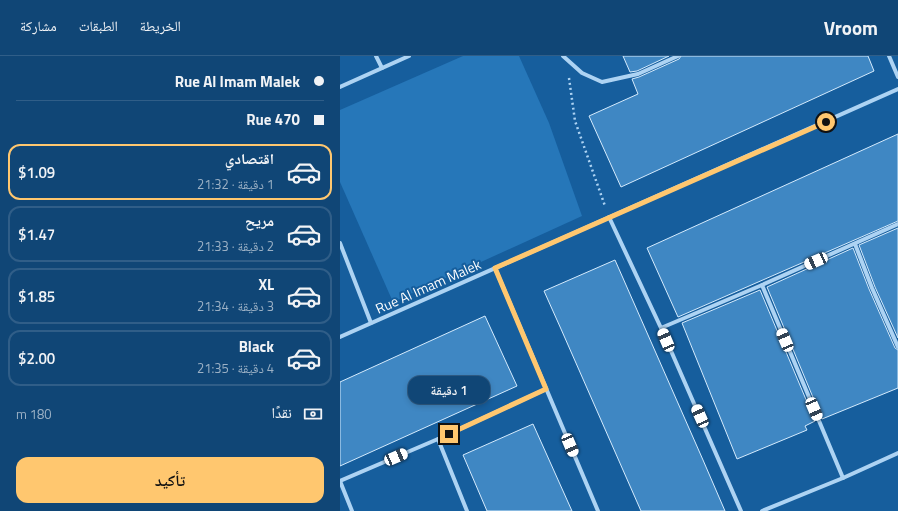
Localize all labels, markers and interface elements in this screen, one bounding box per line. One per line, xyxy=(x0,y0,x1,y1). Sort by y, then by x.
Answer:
text: Vroom xyxy=(824,13,878,42)
text: مشاركة xyxy=(20,15,57,36)
text: الطبقات xyxy=(79,15,118,36)
text: الخريطة xyxy=(140,15,181,36)
text: Rue Al Imam Malek xyxy=(175,70,300,93)
text: Rue 470 xyxy=(246,108,300,131)
route start xyxy=(817,113,835,131)
text: اقتصادي xyxy=(225,147,274,170)
icon: car xyxy=(286,154,322,190)
text: $1.09 xyxy=(18,161,55,184)
text: 1 دقيقة · 21:32 xyxy=(197,174,274,194)
text: مريح xyxy=(245,209,274,232)
icon: car xyxy=(286,216,322,252)
text: $1.47 xyxy=(18,223,55,246)
text: 2 دقيقة · 21:33 xyxy=(197,236,274,256)
car xyxy=(803,251,829,271)
street label: Rue Al Imam Malek xyxy=(372,253,484,319)
text: XL xyxy=(258,273,274,296)
icon: car xyxy=(286,278,322,314)
text: $1.85 xyxy=(18,285,55,308)
text: 3 دقيقة · 21:34 xyxy=(197,296,274,316)
car xyxy=(656,327,676,353)
car xyxy=(775,327,795,353)
text: Black xyxy=(239,335,274,358)
icon: car xyxy=(286,340,322,376)
text: $2.00 xyxy=(18,347,55,370)
text: 4 دقيقة · 21:35 xyxy=(197,358,274,378)
callout: 1 دقيقة xyxy=(408,376,490,404)
text: 1 دقيقة xyxy=(430,380,468,400)
car xyxy=(804,396,824,422)
text: نقدًا xyxy=(271,401,292,424)
icon: cash xyxy=(302,403,324,425)
car xyxy=(690,403,710,429)
text: 180 m xyxy=(16,404,52,424)
route end xyxy=(440,425,458,443)
car xyxy=(560,432,580,458)
car xyxy=(383,447,409,467)
button: تأكيد xyxy=(16,457,324,503)

